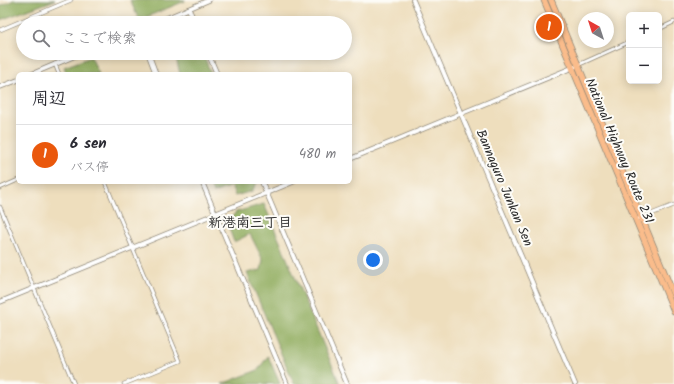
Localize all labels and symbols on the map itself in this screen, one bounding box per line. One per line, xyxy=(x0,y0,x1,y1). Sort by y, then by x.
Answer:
pin: 1 xyxy=(536,12,562,42)
north arrow xyxy=(578,12,614,48)
street label: National Highway Route 231 xyxy=(579,75,659,227)
street label: Bannaguro Junkan Sen xyxy=(470,126,538,250)
district label: 新港南三丁目 xyxy=(208,212,292,234)
your location xyxy=(363,250,383,270)

